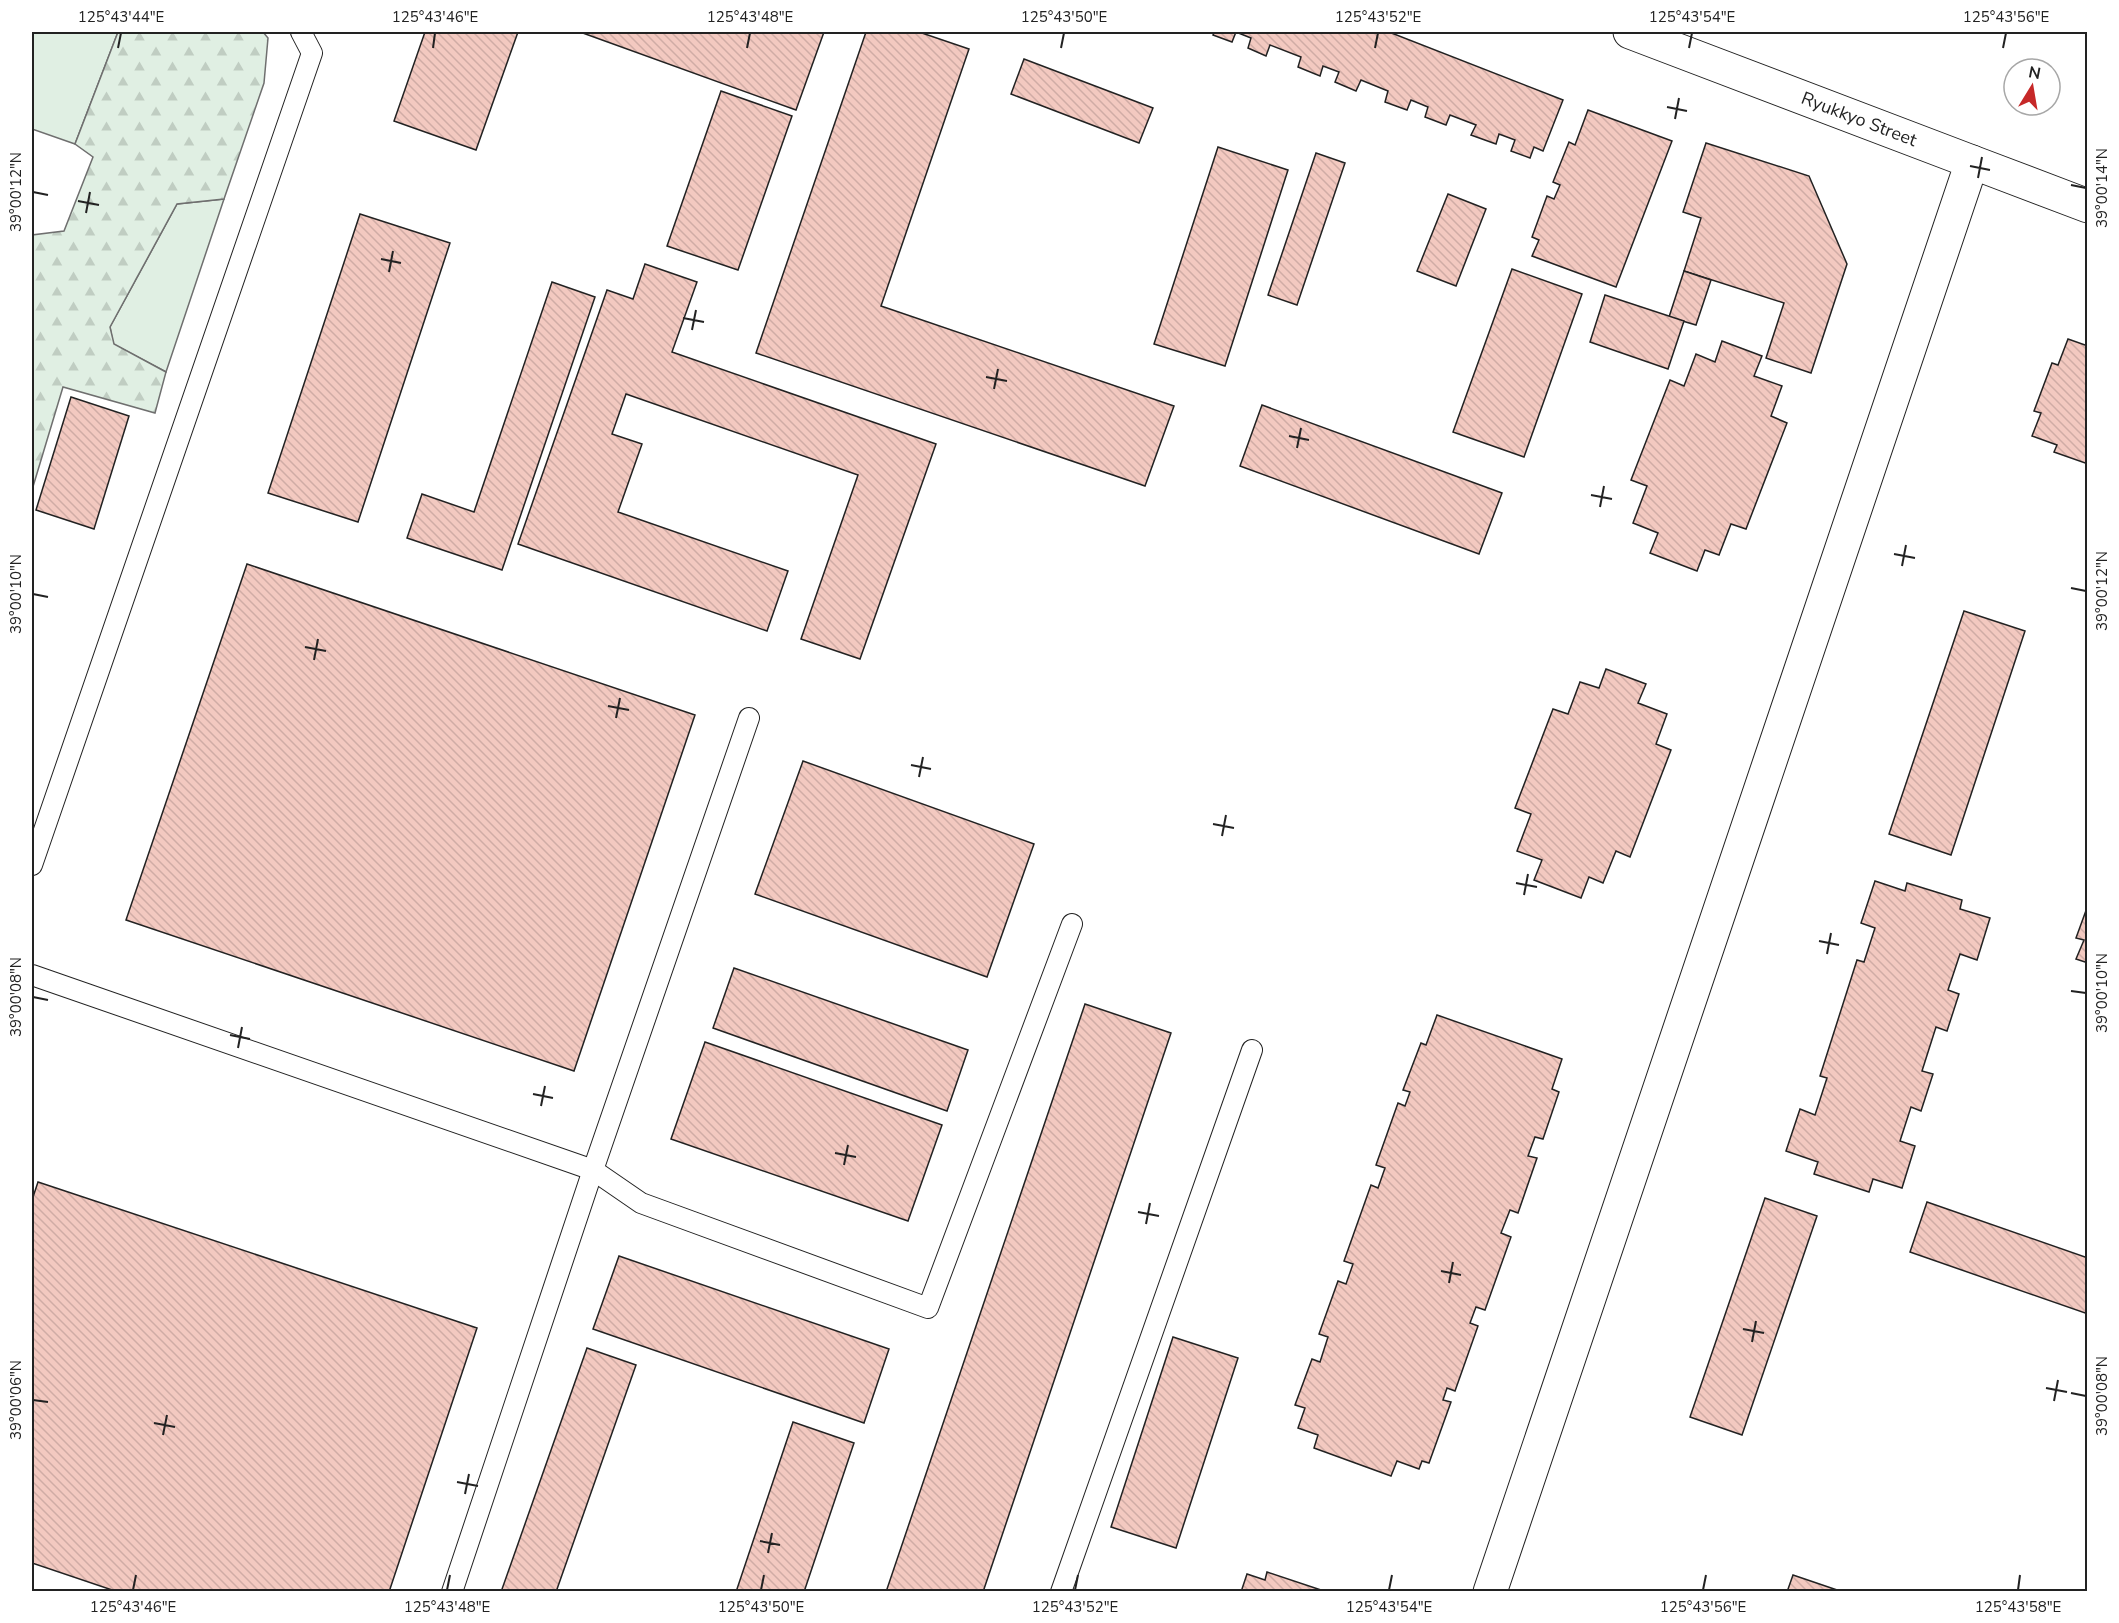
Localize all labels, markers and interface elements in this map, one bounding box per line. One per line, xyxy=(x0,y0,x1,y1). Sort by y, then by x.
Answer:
text: 125°43'44"E xyxy=(78,7,164,27)
text: 125°43'46"E xyxy=(392,7,478,27)
text: 125°43'48"E xyxy=(707,7,793,27)
text: 125°43'50"E xyxy=(1021,7,1107,27)
text: 125°43'52"E xyxy=(1335,7,1421,27)
text: 125°43'54"E xyxy=(1649,7,1735,27)
text: 125°43'56"E xyxy=(1963,7,2049,27)
north arrow xyxy=(2002,57,2062,117)
text: N xyxy=(2027,61,2043,85)
street label: Ryukkyo Street xyxy=(1798,86,1921,152)
text: 39°00'14"N xyxy=(2092,148,2112,228)
text: 39°00'12"N xyxy=(6,152,26,232)
text: 39°00'12"N xyxy=(2092,551,2112,631)
text: 39°00'10"N xyxy=(6,554,26,634)
text: 39°00'10"N xyxy=(2092,953,2112,1033)
text: 39°00'08"N xyxy=(6,957,26,1037)
text: 39°00'08"N xyxy=(2092,1356,2112,1436)
text: 39°00'06"N xyxy=(6,1360,26,1440)
text: 125°43'46"E xyxy=(90,1597,176,1617)
text: 125°43'48"E xyxy=(404,1597,490,1617)
text: 125°43'50"E xyxy=(718,1597,804,1617)
text: 125°43'52"E xyxy=(1032,1597,1118,1617)
text: 125°43'54"E xyxy=(1346,1597,1432,1617)
text: 125°43'56"E xyxy=(1660,1597,1746,1617)
text: 125°43'58"E xyxy=(1975,1597,2061,1617)

